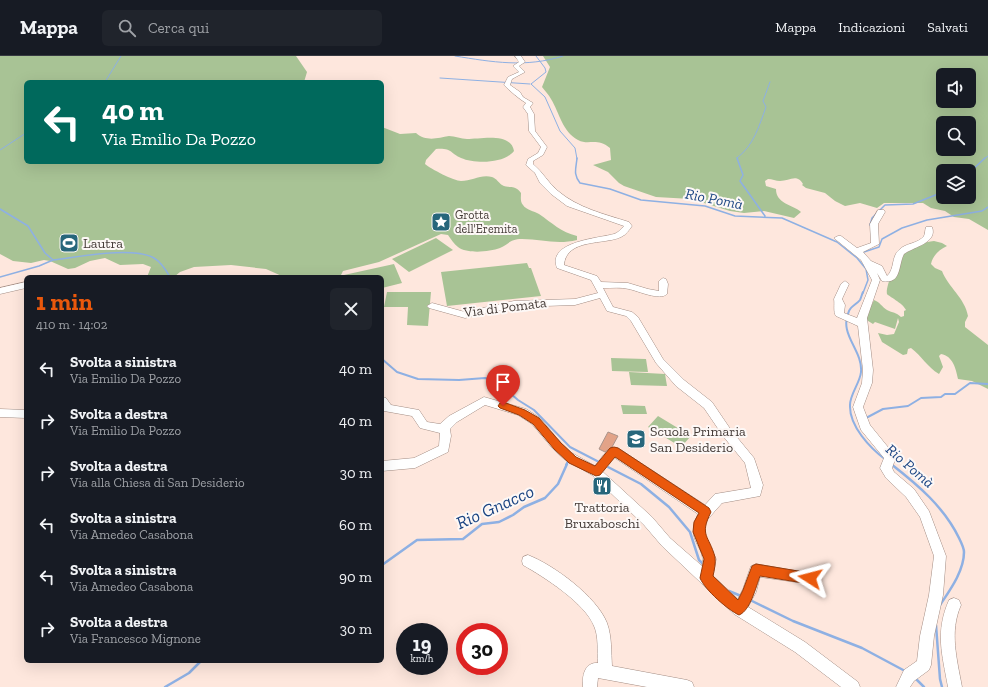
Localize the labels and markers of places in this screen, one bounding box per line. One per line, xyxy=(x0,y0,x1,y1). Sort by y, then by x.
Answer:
place label: Grotta dell'Eremita xyxy=(455,208,518,236)
place icon: Grotta dell'Eremita xyxy=(430,211,452,233)
sports icon: Lautra xyxy=(58,232,80,254)
place label: Lautra xyxy=(83,235,123,252)
pin xyxy=(486,365,520,406)
place label: Scuola Primaria San Desiderio xyxy=(650,423,746,456)
school or university icon: Scuola Primaria San Desiderio xyxy=(625,428,647,450)
restaurant icon: Trattoria Bruxaboschi xyxy=(591,475,613,497)
place label: Trattoria Bruxaboschi xyxy=(564,499,640,532)

